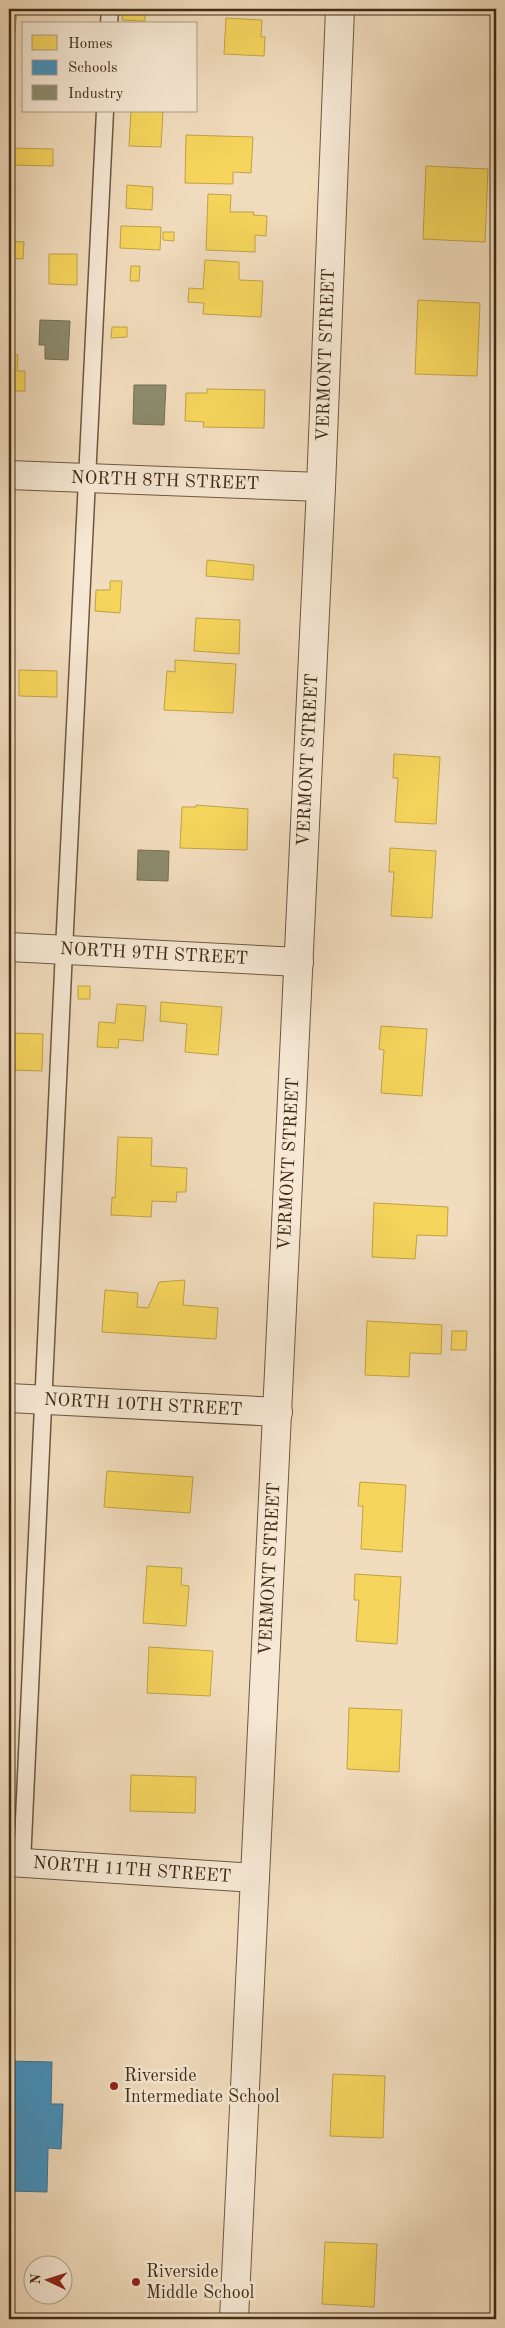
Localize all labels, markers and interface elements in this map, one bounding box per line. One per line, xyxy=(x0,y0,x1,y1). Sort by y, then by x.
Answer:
legend xyxy=(22,22,198,112)
text: Homes xyxy=(68,37,113,52)
text: Schools xyxy=(68,61,117,76)
text: Industry xyxy=(68,87,124,102)
street label: VERMONT STREET xyxy=(314,268,338,442)
street label: NORTH 8TH STREET xyxy=(70,469,260,493)
street label: VERMONT STREET xyxy=(294,673,322,847)
street label: NORTH 9TH STREET xyxy=(59,940,249,968)
street label: VERMONT STREET xyxy=(275,1077,303,1251)
street label: NORTH 10TH STREET xyxy=(43,1391,243,1419)
street label: VERMONT STREET xyxy=(256,1482,284,1656)
street label: NORTH 11TH STREET xyxy=(32,1854,232,1886)
place label: Riverside Intermediate School xyxy=(124,2067,280,2106)
marker: Riverside Intermediate School xyxy=(108,2080,120,2092)
north arrow xyxy=(22,2256,72,2306)
place label: Riverside Middle School xyxy=(146,2263,255,2302)
text: N xyxy=(29,2273,43,2285)
marker: Riverside Middle School xyxy=(130,2276,142,2288)

